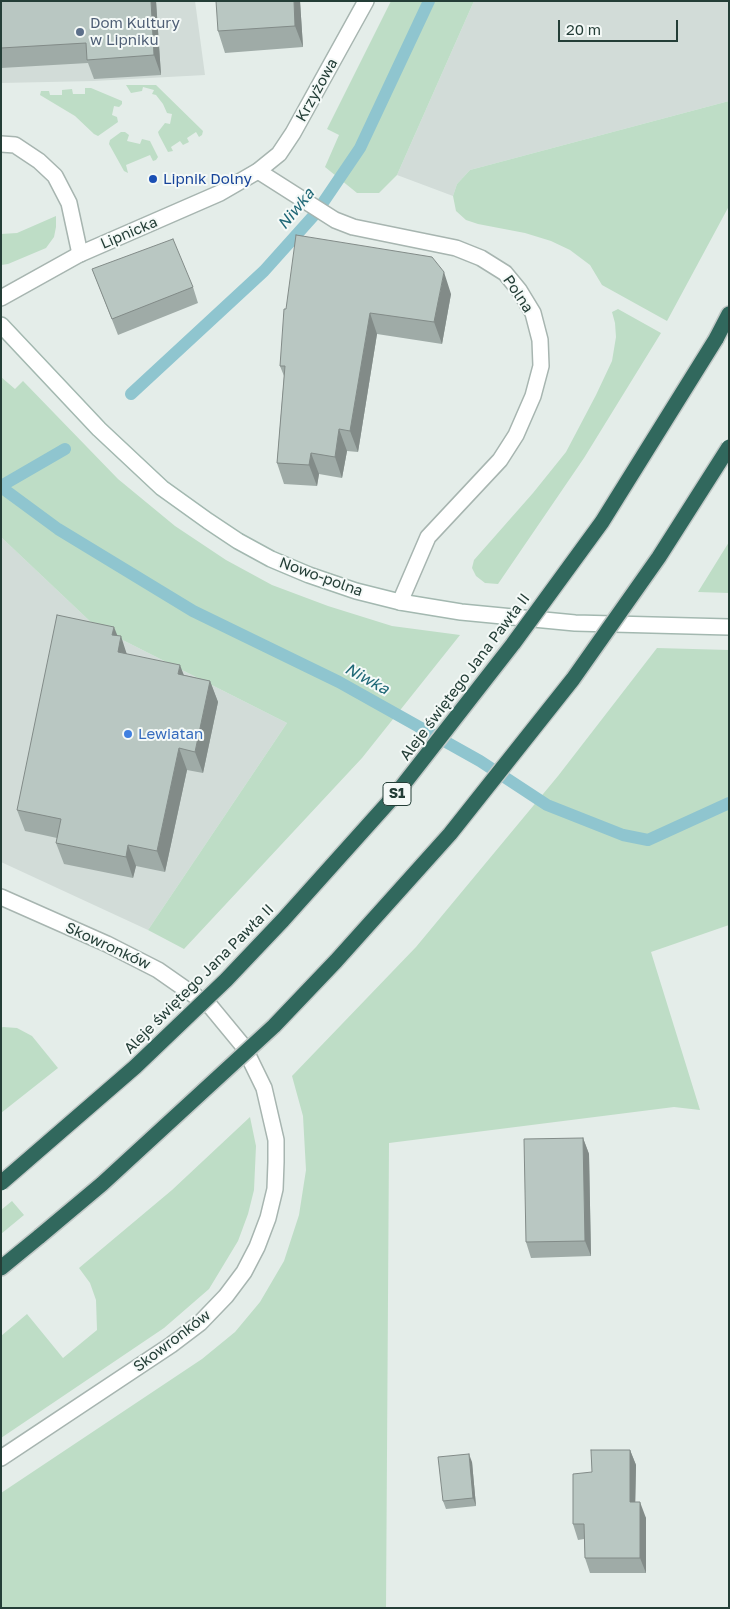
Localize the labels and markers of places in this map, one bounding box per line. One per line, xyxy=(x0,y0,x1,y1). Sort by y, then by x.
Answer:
place label: Dom Kultury w Lipniku xyxy=(90,14,180,49)
marker: Dom Kultury w Lipniku xyxy=(74,26,86,38)
place label: Lipnik Dolny xyxy=(163,170,252,188)
marker: Lipnik Dolny xyxy=(147,173,159,185)
place label: Lewiatan xyxy=(138,725,203,743)
marker: Lewiatan xyxy=(122,728,134,740)

